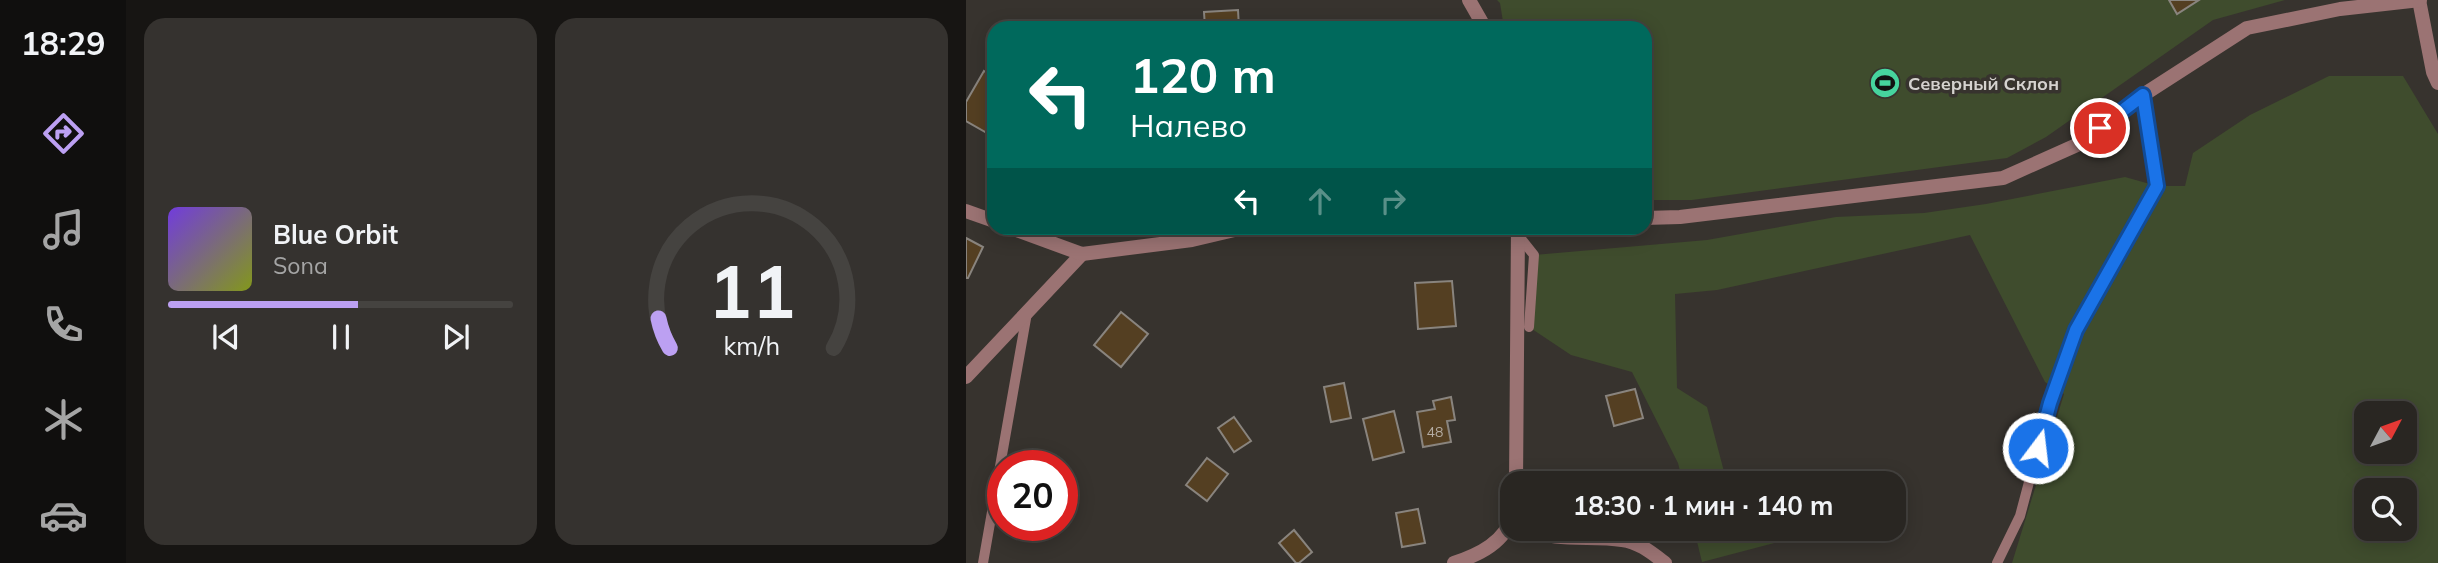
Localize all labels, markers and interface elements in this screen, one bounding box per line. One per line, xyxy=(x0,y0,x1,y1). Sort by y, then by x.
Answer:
text: 18:29 xyxy=(21,23,105,63)
text: 120 m xyxy=(1130,44,1276,105)
icon: left xyxy=(1015,49,1106,140)
sports icon: Северный Склон xyxy=(1868,66,1902,100)
place label: Северный Склон xyxy=(1908,72,2059,95)
pin xyxy=(2070,98,2130,158)
text: Налево xyxy=(1130,105,1247,145)
icon: directions xyxy=(39,109,88,158)
icon: arrive xyxy=(2081,109,2119,147)
icon: left xyxy=(1228,182,1266,220)
icon: ahead xyxy=(1301,182,1339,220)
icon: right xyxy=(1374,182,1412,220)
icon: music xyxy=(39,205,88,254)
text: Blue Orbit xyxy=(273,218,398,251)
text: 11 xyxy=(708,245,795,336)
text: Sona xyxy=(273,251,328,280)
icon: phone xyxy=(39,300,88,349)
icon: previous xyxy=(207,318,245,356)
icon: pause xyxy=(322,318,360,356)
icon: next xyxy=(437,318,475,356)
text: km/h xyxy=(723,329,780,360)
icon: climate xyxy=(39,395,88,444)
north arrow xyxy=(2354,401,2417,464)
map controls xyxy=(2354,401,2417,541)
position arrow xyxy=(2001,411,2075,485)
house number: 48 xyxy=(1427,423,1443,441)
speed limit sign: 20 xyxy=(987,450,1078,541)
button: search xyxy=(2354,478,2417,541)
text: 18:30 · 1 мин · 140 m xyxy=(1573,489,1833,522)
icon: car xyxy=(39,491,88,540)

